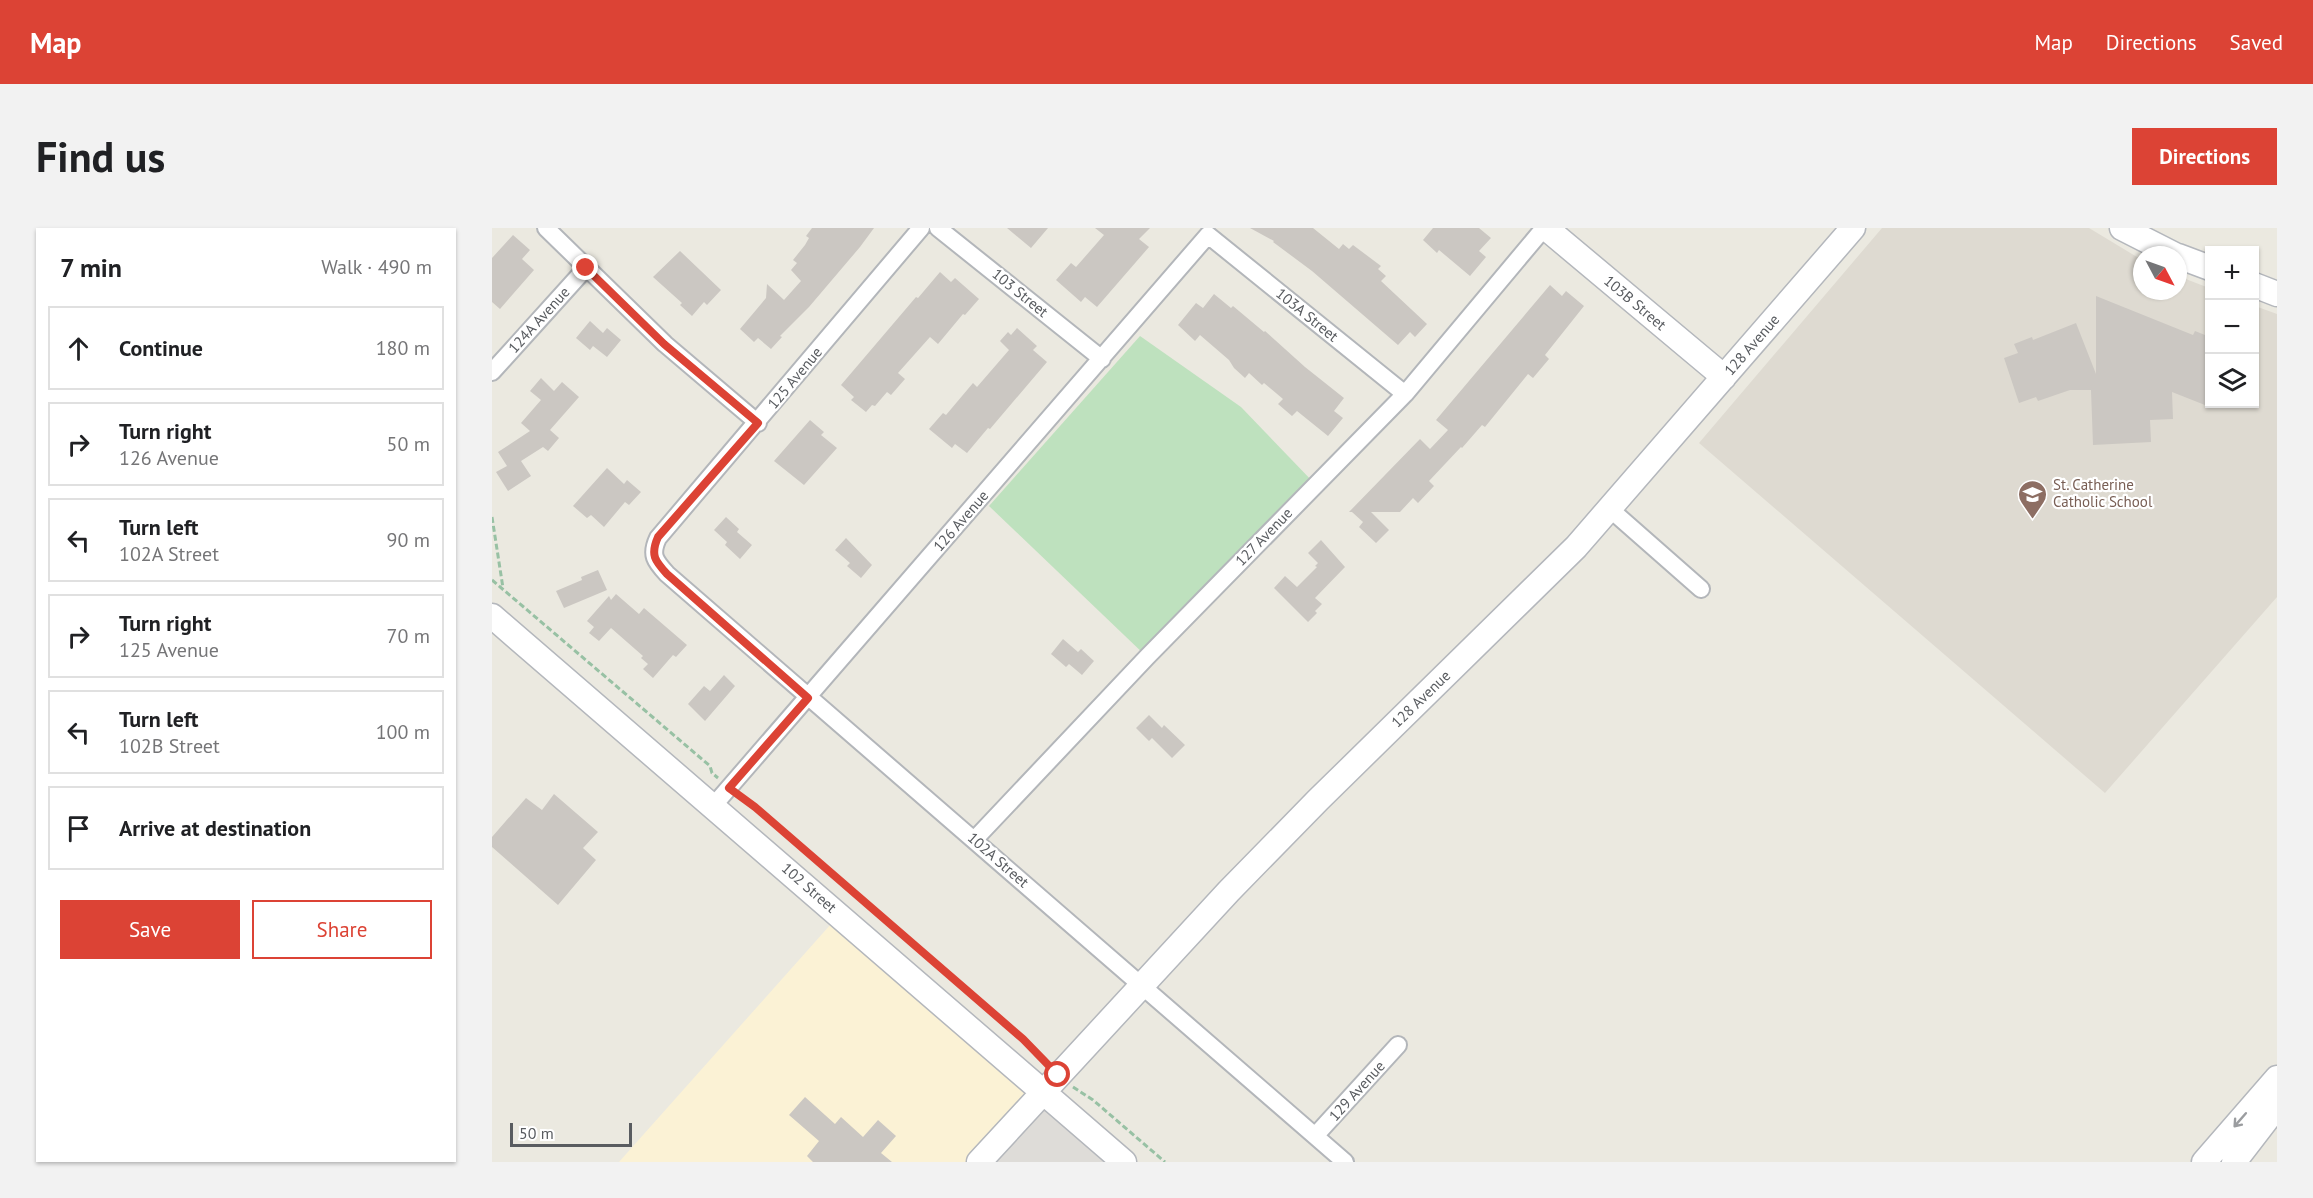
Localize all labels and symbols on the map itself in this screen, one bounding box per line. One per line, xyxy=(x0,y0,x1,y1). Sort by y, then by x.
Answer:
north arrow xyxy=(2133,246,2187,300)
route end xyxy=(572,254,598,280)
street label: 103 Street xyxy=(988,264,1052,321)
street label: 103B Street xyxy=(1600,271,1670,334)
street label: 124A Avenue xyxy=(504,282,573,357)
street label: 103A Street xyxy=(1272,284,1342,346)
street label: 128 Avenue xyxy=(1720,310,1783,379)
street label: 125 Avenue xyxy=(763,343,826,412)
place label: St. Catherine Catholic School xyxy=(2053,475,2153,511)
school or university icon: St. Catherine Catholic School xyxy=(2016,478,2048,520)
street label: 126 Avenue xyxy=(929,486,992,555)
street label: 127 Avenue xyxy=(1231,503,1296,570)
street label: 128 Avenue xyxy=(1387,666,1454,731)
street label: 102A Street xyxy=(964,828,1033,891)
street label: 102 Street xyxy=(778,859,841,917)
street label: 129 Avenue xyxy=(1325,1056,1389,1125)
route start xyxy=(1044,1061,1070,1087)
one-way arrow xyxy=(2233,1112,2247,1127)
scale bar xyxy=(510,1120,632,1148)

